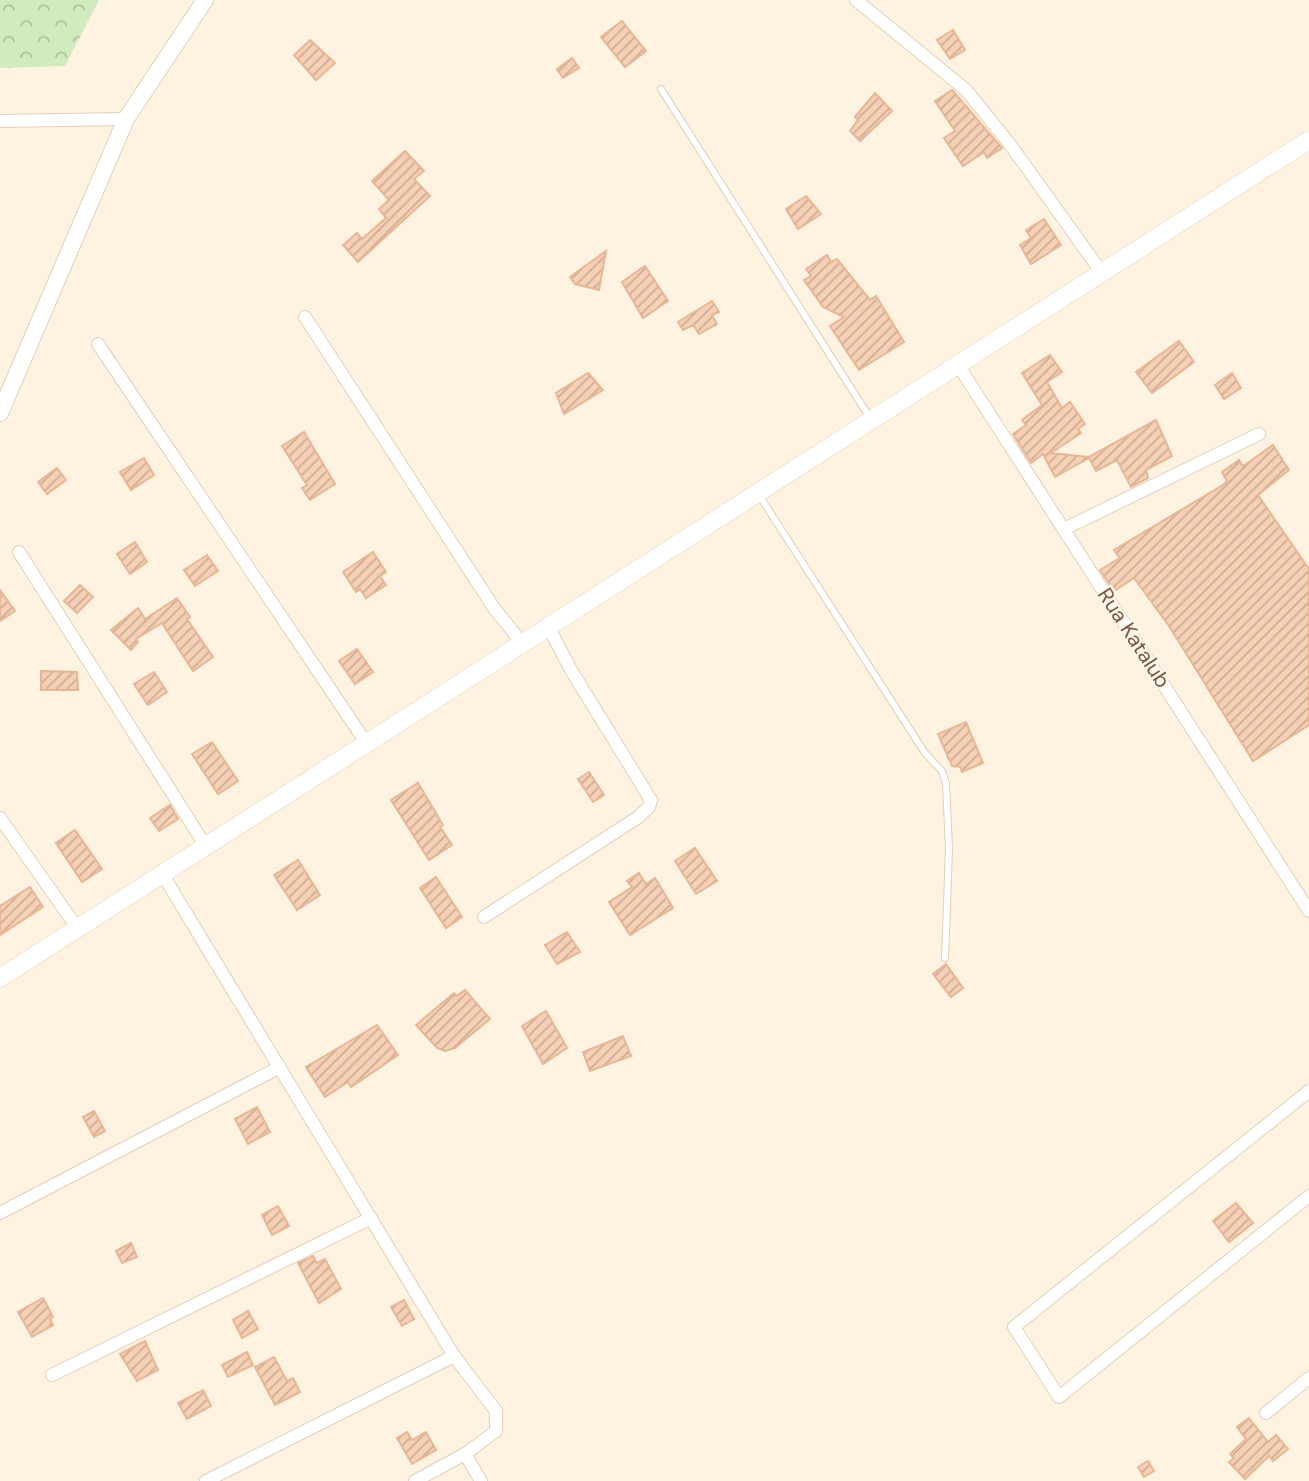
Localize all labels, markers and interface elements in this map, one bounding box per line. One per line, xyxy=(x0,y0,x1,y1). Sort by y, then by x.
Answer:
street label: Rua Katalub xyxy=(1091,583,1177,693)

